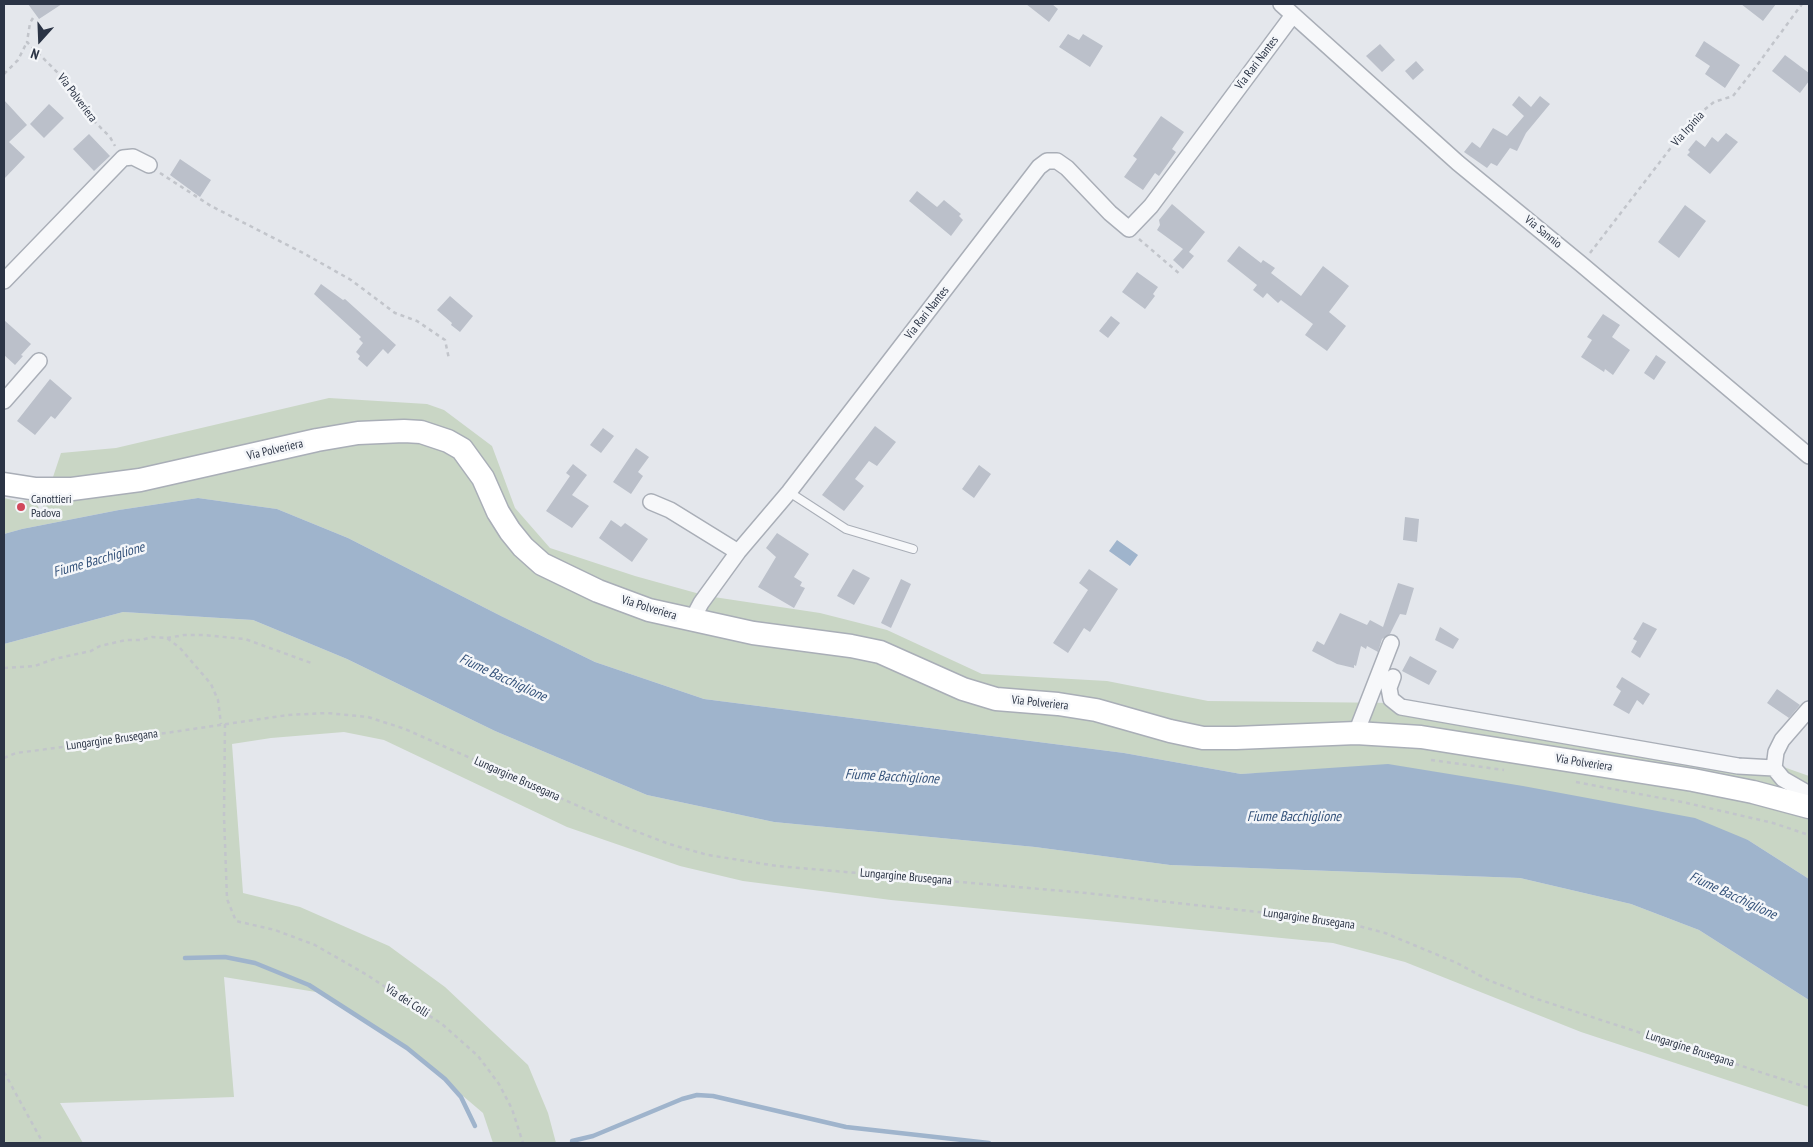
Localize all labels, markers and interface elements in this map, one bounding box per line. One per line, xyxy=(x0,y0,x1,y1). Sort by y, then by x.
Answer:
north arrow xyxy=(15,15,65,65)
street label: Via Rari Nantes xyxy=(1232,33,1282,93)
text: N xyxy=(28,44,42,64)
street label: Via Polveriera xyxy=(54,71,100,125)
street label: Via Irpinia xyxy=(1669,109,1707,149)
street label: Via Sannio xyxy=(1521,213,1565,251)
street label: Via Rari Nantes xyxy=(902,284,952,342)
street label: Via Polveriera xyxy=(246,437,304,463)
place label: Canottieri Padova xyxy=(31,493,72,521)
marker: Canottieri Padova xyxy=(15,501,27,513)
water label: Fiume Bacchiglione xyxy=(51,539,147,581)
street label: Via Polveriera xyxy=(620,593,678,623)
water label: Fiume Bacchiglione xyxy=(457,650,549,706)
street label: Via Polveriera xyxy=(1011,693,1069,713)
street label: Lungargine Brusegana xyxy=(65,726,159,754)
street label: Via Polveriera xyxy=(1555,751,1613,775)
street label: Lungargine Brusegana xyxy=(472,754,562,804)
water label: Fiume Bacchiglione xyxy=(845,766,939,788)
water label: Fiume Bacchiglione xyxy=(1247,809,1341,825)
street label: Lungargine Brusegana xyxy=(859,866,953,888)
water label: Fiume Bacchiglione xyxy=(1687,868,1779,924)
street label: Lungargine Brusegana xyxy=(1262,905,1356,933)
street label: Via dei Colli xyxy=(382,982,432,1020)
street label: Lungargine Brusegana xyxy=(1644,1028,1736,1070)

